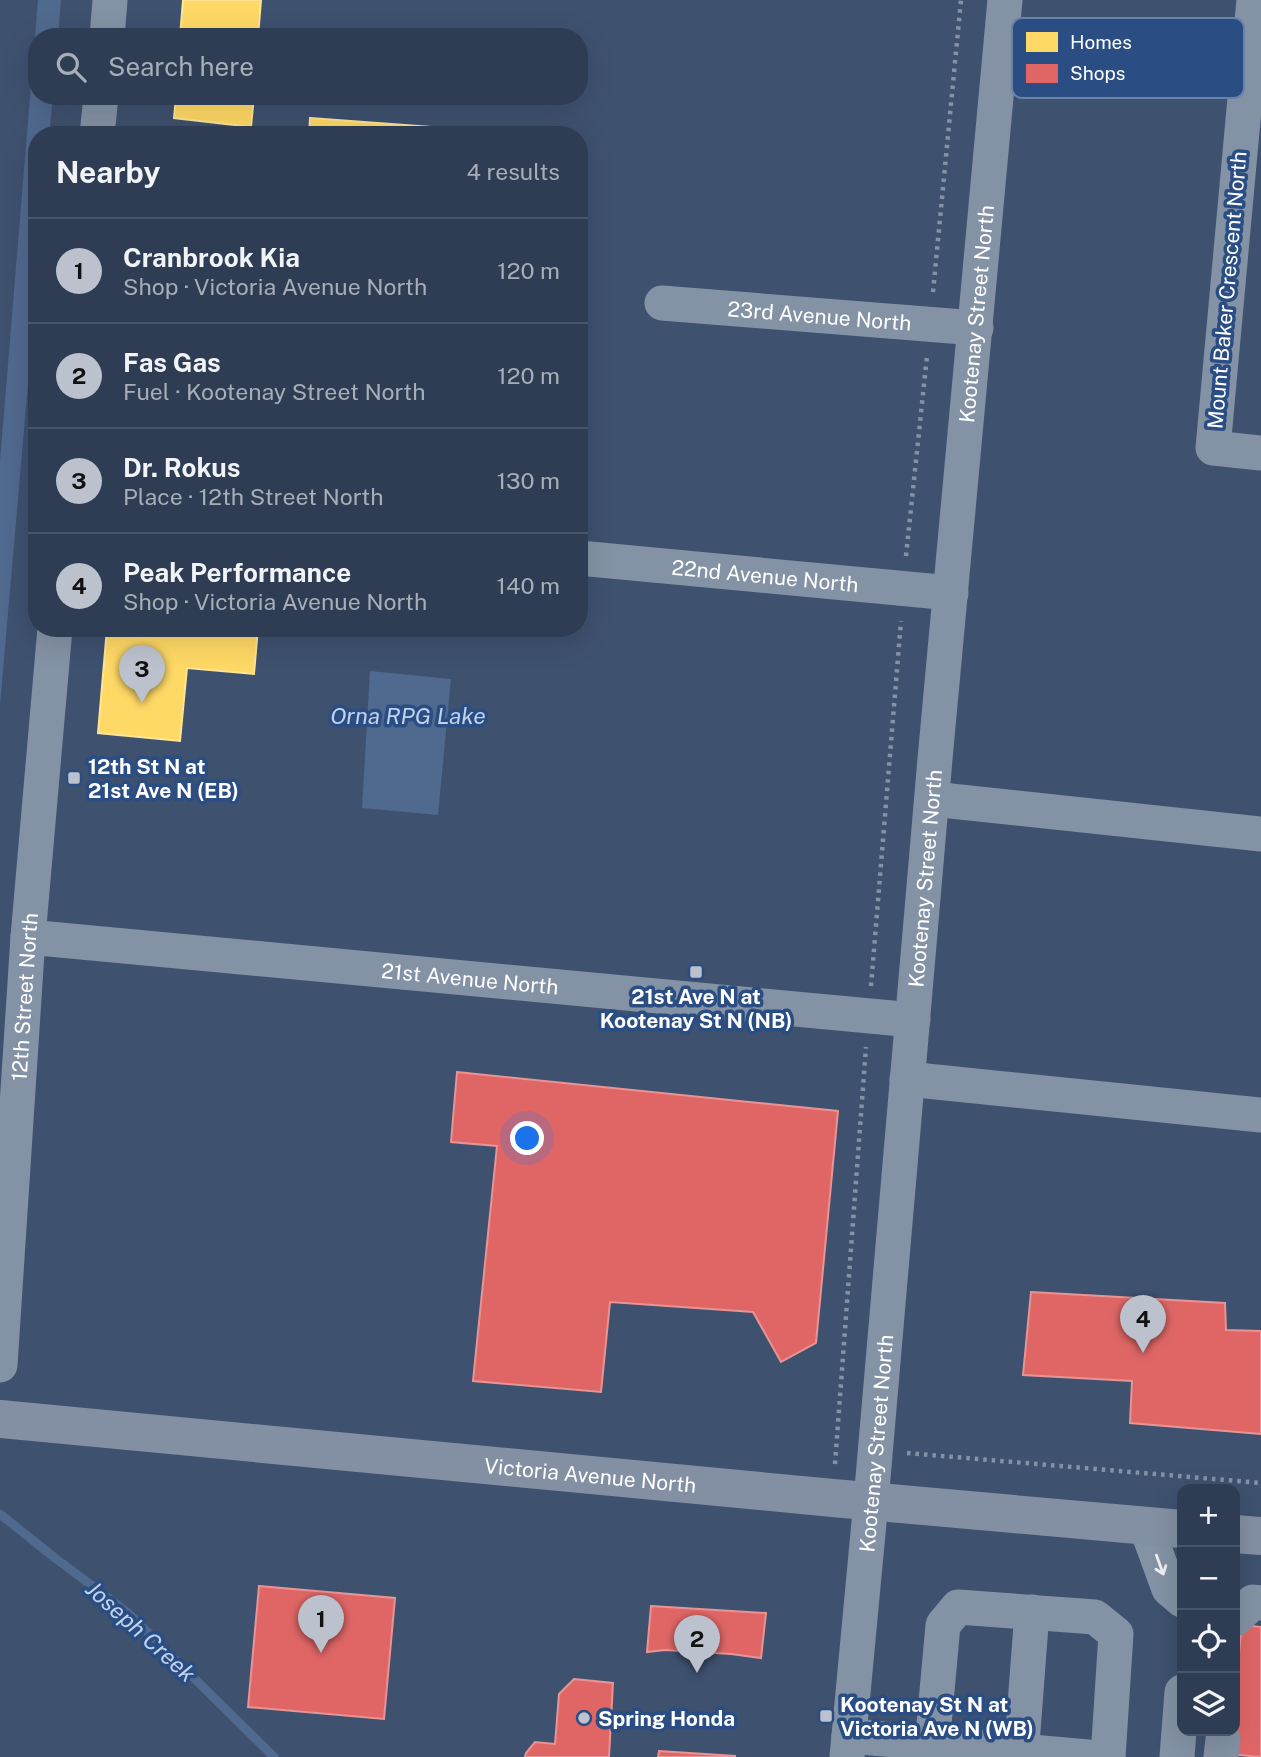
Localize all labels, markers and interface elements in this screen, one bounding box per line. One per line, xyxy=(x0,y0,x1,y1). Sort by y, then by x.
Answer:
legend xyxy=(1012,18,1244,98)
search box xyxy=(28,28,588,105)
text: Homes xyxy=(1070,31,1132,53)
icon: search xyxy=(52,48,90,86)
text: Search here xyxy=(108,51,254,82)
text: Shops xyxy=(1070,62,1125,84)
street label: Mount Baker Crescent North xyxy=(1202,150,1252,430)
text: Nearby xyxy=(56,154,160,190)
text: 4 results xyxy=(466,158,560,185)
street label: Kootenay Street North xyxy=(954,204,999,424)
text: Cranbrook Kia xyxy=(123,242,300,273)
text: 1 xyxy=(74,257,84,284)
text: 120 m xyxy=(497,257,560,284)
text: Shop · Victoria Avenue North xyxy=(123,273,427,300)
street label: 23rd Avenue North xyxy=(727,296,912,335)
text: Fas Gas xyxy=(123,347,221,378)
text: 2 xyxy=(72,362,86,389)
text: 120 m xyxy=(497,362,560,389)
text: Fuel · Kootenay Street North xyxy=(123,378,425,405)
text: Dr. Rokus xyxy=(123,452,240,483)
text: 3 xyxy=(71,467,87,494)
text: 130 m xyxy=(497,467,560,494)
text: Place · 12th Street North xyxy=(123,483,384,510)
street label: 22nd Avenue North xyxy=(671,554,860,597)
text: Peak Performance xyxy=(123,557,351,588)
text: 4 xyxy=(71,572,87,599)
text: 140 m xyxy=(497,572,560,599)
text: Shop · Victoria Avenue North xyxy=(123,588,427,615)
pin: 3 xyxy=(119,645,165,703)
water label: Orna RPG Lake xyxy=(330,702,486,729)
place label: 12th St N at 21st Ave N (EB) xyxy=(88,754,239,803)
street label: Kootenay Street North xyxy=(903,768,947,988)
marker: 12th St N at 21st Ave N (EB) xyxy=(66,770,82,786)
street label: 12th Street North xyxy=(6,912,43,1082)
street label: 21st Avenue North xyxy=(380,958,560,999)
marker: 21st Ave N at Kootenay St N (NB) xyxy=(688,964,704,980)
place label: 21st Ave N at Kootenay St N (NB) xyxy=(600,984,792,1033)
your location xyxy=(510,1121,544,1155)
pin: 4 xyxy=(1120,1295,1166,1353)
street label: Kootenay Street North xyxy=(854,1333,898,1553)
street label: Victoria Avenue North xyxy=(483,1452,698,1497)
map controls xyxy=(1177,1484,1240,1736)
button: + xyxy=(1177,1484,1240,1547)
button: − xyxy=(1177,1547,1240,1610)
one-way arrow xyxy=(1155,1554,1168,1576)
water label: Joseph Creek xyxy=(81,1575,202,1688)
pin: 1 xyxy=(298,1595,344,1653)
button: locate xyxy=(1177,1610,1240,1673)
pin: 2 xyxy=(674,1615,720,1673)
button: layers xyxy=(1177,1673,1240,1736)
place label: Kootenay St N at Victoria Ave N (WB) xyxy=(840,1692,1034,1741)
place label: Spring Honda xyxy=(598,1706,735,1731)
marker: Kootenay St N at Victoria Ave N (WB) xyxy=(818,1708,834,1724)
marker: Spring Honda xyxy=(576,1710,592,1726)

